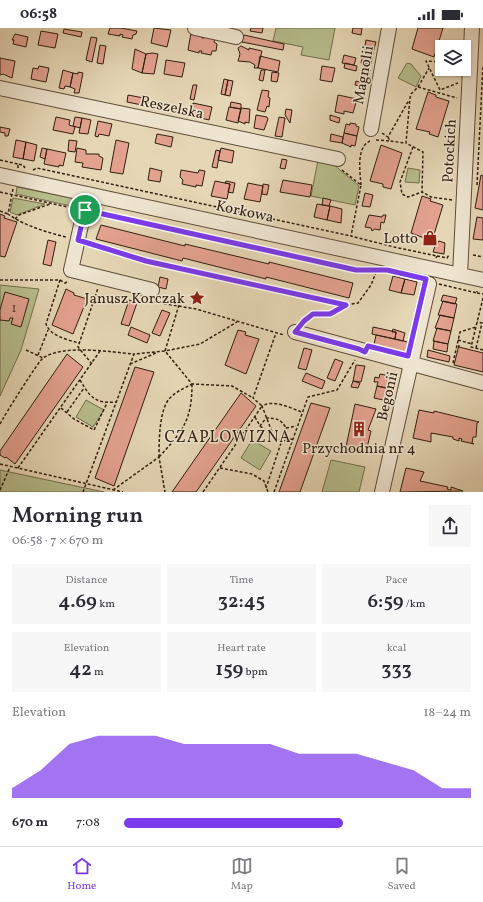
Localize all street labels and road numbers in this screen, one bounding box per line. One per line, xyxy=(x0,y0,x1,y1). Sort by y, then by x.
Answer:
street label: Magnolii xyxy=(349,44,380,106)
street label: Reszelska xyxy=(138,91,206,125)
street label: Potockich xyxy=(438,119,463,183)
street label: Korkowa xyxy=(214,196,276,229)
street label: Begonii xyxy=(373,370,404,423)

